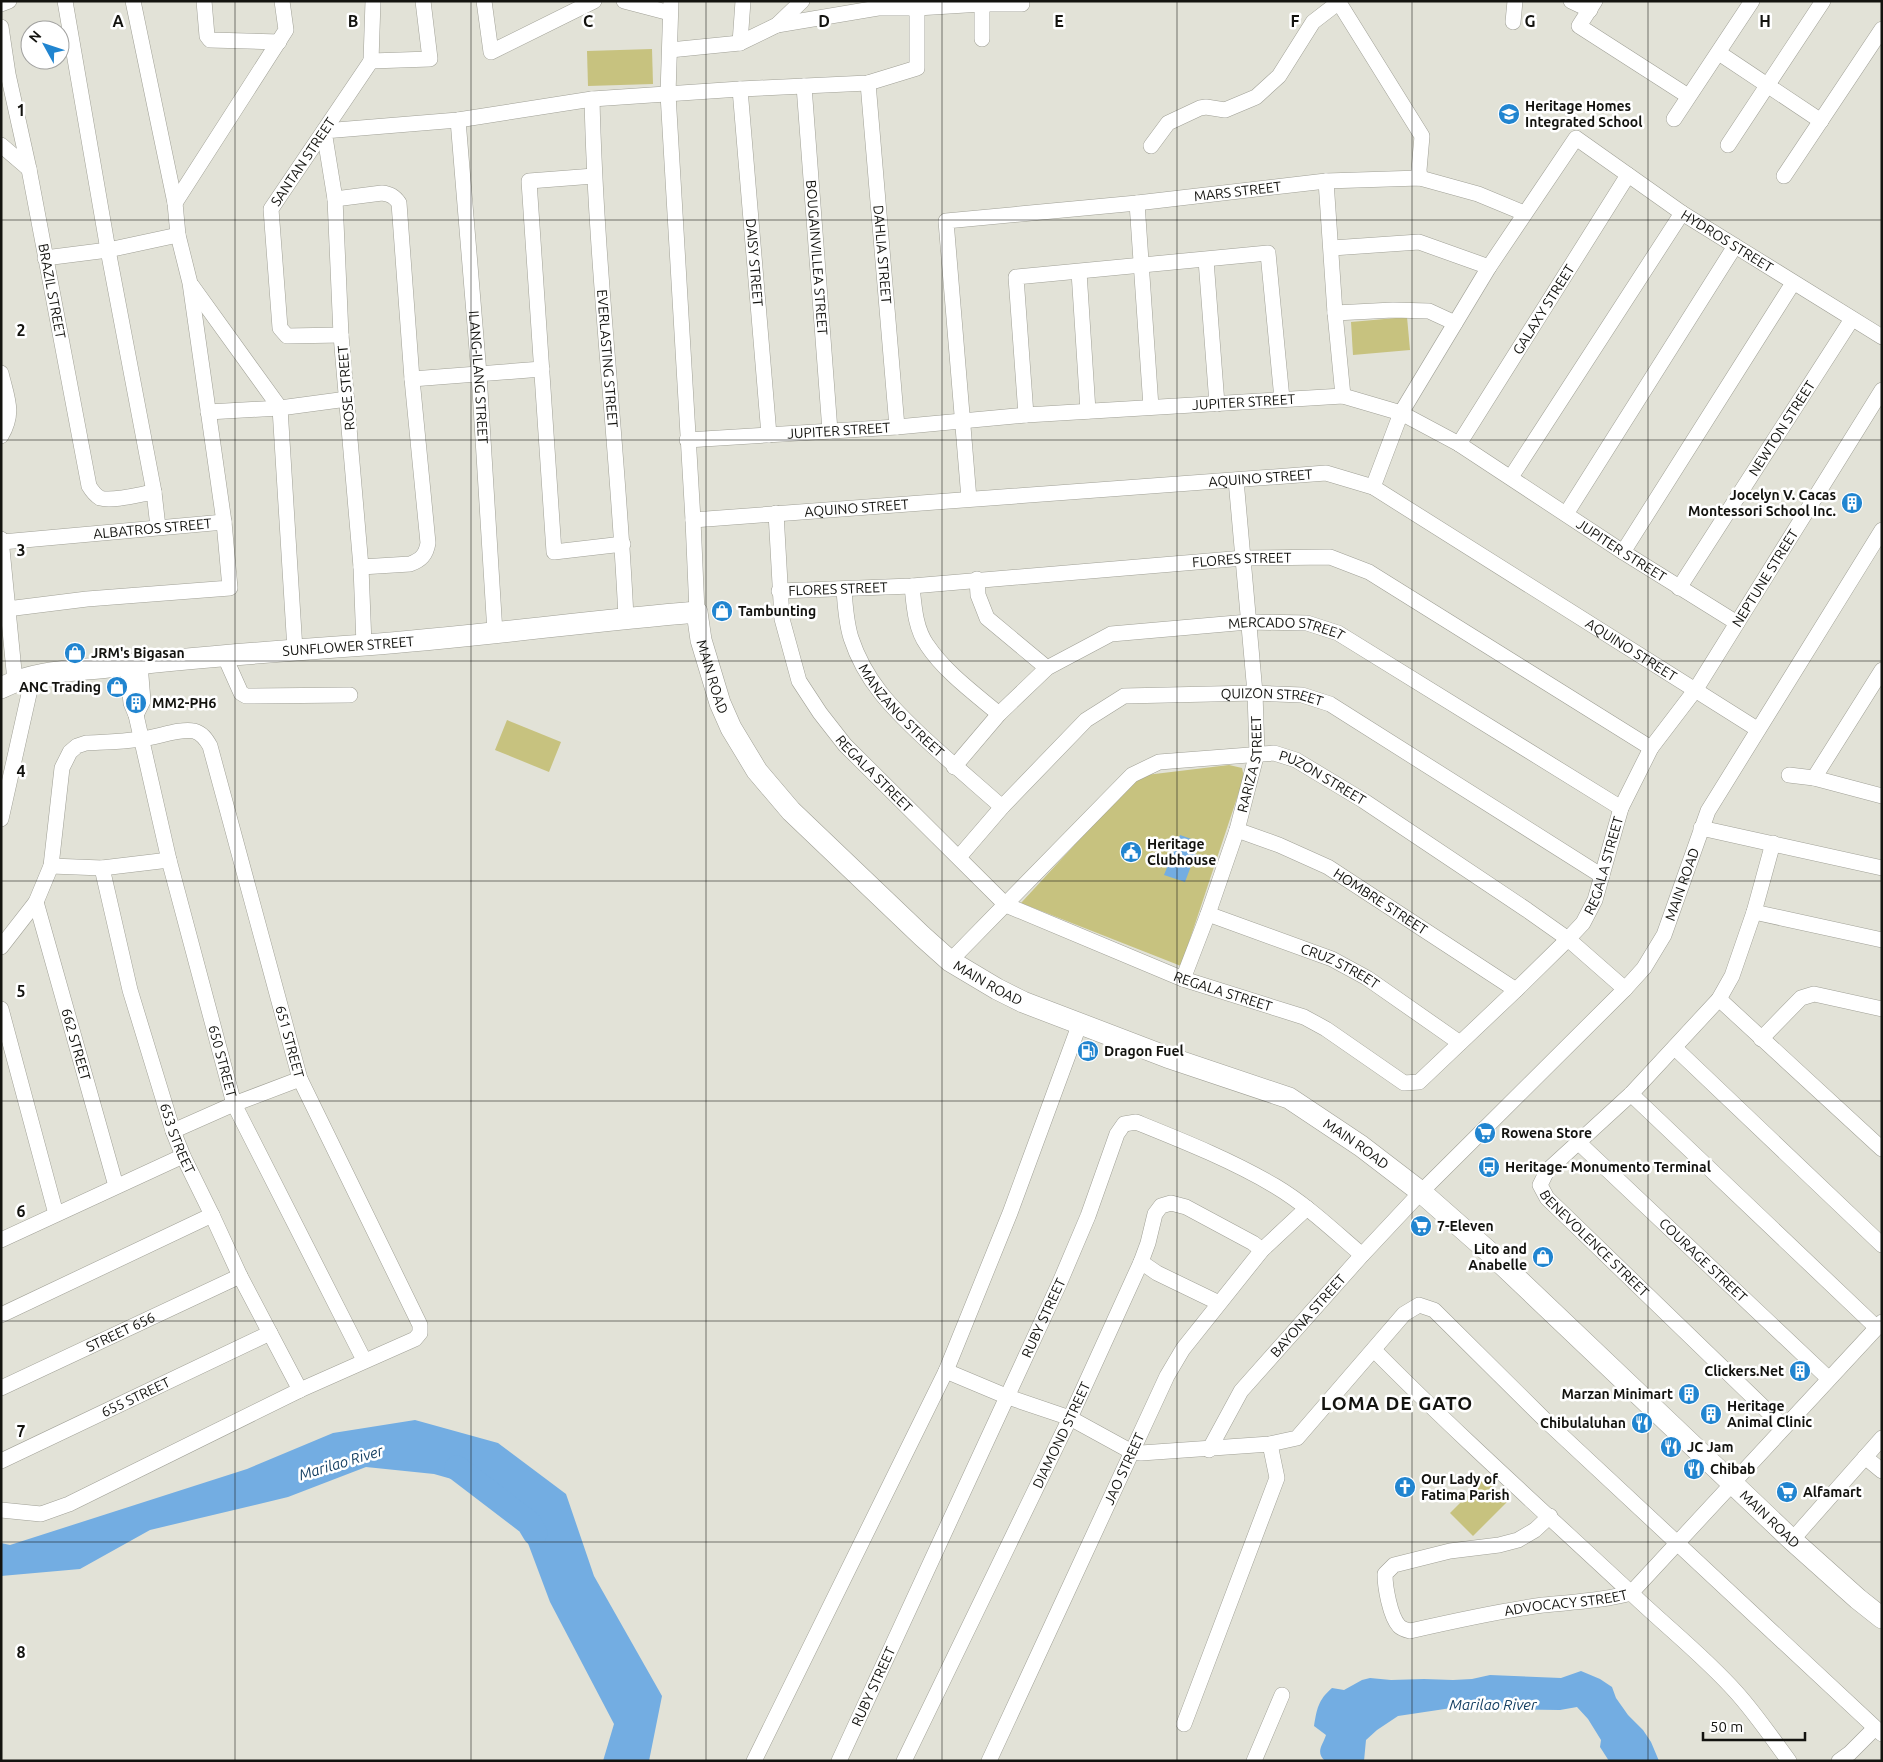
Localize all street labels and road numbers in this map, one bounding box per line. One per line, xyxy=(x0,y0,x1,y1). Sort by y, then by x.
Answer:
street label: SANTAN STREET xyxy=(267,114,339,209)
street label: MARS STREET xyxy=(1193,178,1282,204)
street label: BOUGAINVILLEA STREET xyxy=(803,179,831,336)
street label: DAHLIA STREET xyxy=(870,204,895,305)
street label: HYDROS STREET xyxy=(1678,206,1776,276)
street label: DAISY STREET xyxy=(743,218,766,307)
street label: BRAZIL STREET xyxy=(35,242,69,340)
street label: GALAXY STREET xyxy=(1509,261,1578,357)
street label: EVERLASTING STREET xyxy=(594,289,621,429)
street label: ILANG-ILANG STREET xyxy=(466,310,491,445)
street label: ROSE STREET xyxy=(334,345,358,431)
street label: NEWTON STREET xyxy=(1745,377,1818,479)
street label: JUPITER STREET xyxy=(1192,391,1296,413)
street label: JUPITER STREET xyxy=(787,419,891,442)
street label: AQUINO STREET xyxy=(1208,466,1313,490)
street label: AQUINO STREET xyxy=(804,496,909,520)
street label: ALBATROS STREET xyxy=(93,515,212,542)
street label: JUPITER STREET xyxy=(1574,516,1670,585)
street label: NEPTUNE STREET xyxy=(1729,526,1802,630)
street label: FLORES STREET xyxy=(1191,549,1292,570)
street label: FLORES STREET xyxy=(788,579,888,599)
street label: MERCADO STREET xyxy=(1227,614,1348,643)
street label: AQUINO STREET xyxy=(1583,615,1680,684)
street label: SUNFLOWER STREET xyxy=(282,633,415,659)
street label: MAIN ROAD xyxy=(693,638,732,716)
street label: MANZANO STREET xyxy=(855,661,947,760)
street label: QUIZON STREET xyxy=(1220,685,1325,709)
street label: RARIZA STREET xyxy=(1234,715,1265,814)
street label: REGALA STREET xyxy=(832,732,916,815)
street label: PUZON STREET xyxy=(1277,747,1369,808)
street label: REGALA STREET xyxy=(1581,814,1626,917)
street label: MAIN ROAD xyxy=(1662,845,1702,923)
street label: HOMBRE STREET xyxy=(1331,865,1431,938)
street label: CRUZ STREET xyxy=(1299,940,1382,992)
street label: MAIN ROAD xyxy=(951,957,1025,1008)
street label: REGALA STREET xyxy=(1171,968,1274,1015)
street label: 651 STREET xyxy=(272,1004,307,1080)
street label: 662 STREET xyxy=(58,1007,94,1083)
street label: 650 STREET xyxy=(205,1023,240,1099)
street label: 653 STREET xyxy=(157,1101,198,1176)
street label: MAIN ROAD xyxy=(1320,1115,1392,1173)
street label: BENEVOLENCE STREET xyxy=(1536,1187,1652,1300)
street label: COURAGE STREET xyxy=(1656,1215,1750,1305)
street label: BAYONA STREET xyxy=(1267,1271,1349,1360)
street label: RUBY STREET xyxy=(1018,1275,1069,1360)
street label: STREET 656 xyxy=(83,1309,158,1355)
street label: 655 STREET xyxy=(99,1374,173,1420)
street label: DIAMOND STREET xyxy=(1029,1379,1094,1491)
street label: JAO STREET xyxy=(1101,1430,1148,1507)
street label: MAIN ROAD xyxy=(1737,1487,1803,1551)
street label: ADVOCACY STREET xyxy=(1503,1586,1629,1619)
street label: RUBY STREET xyxy=(848,1644,899,1729)

